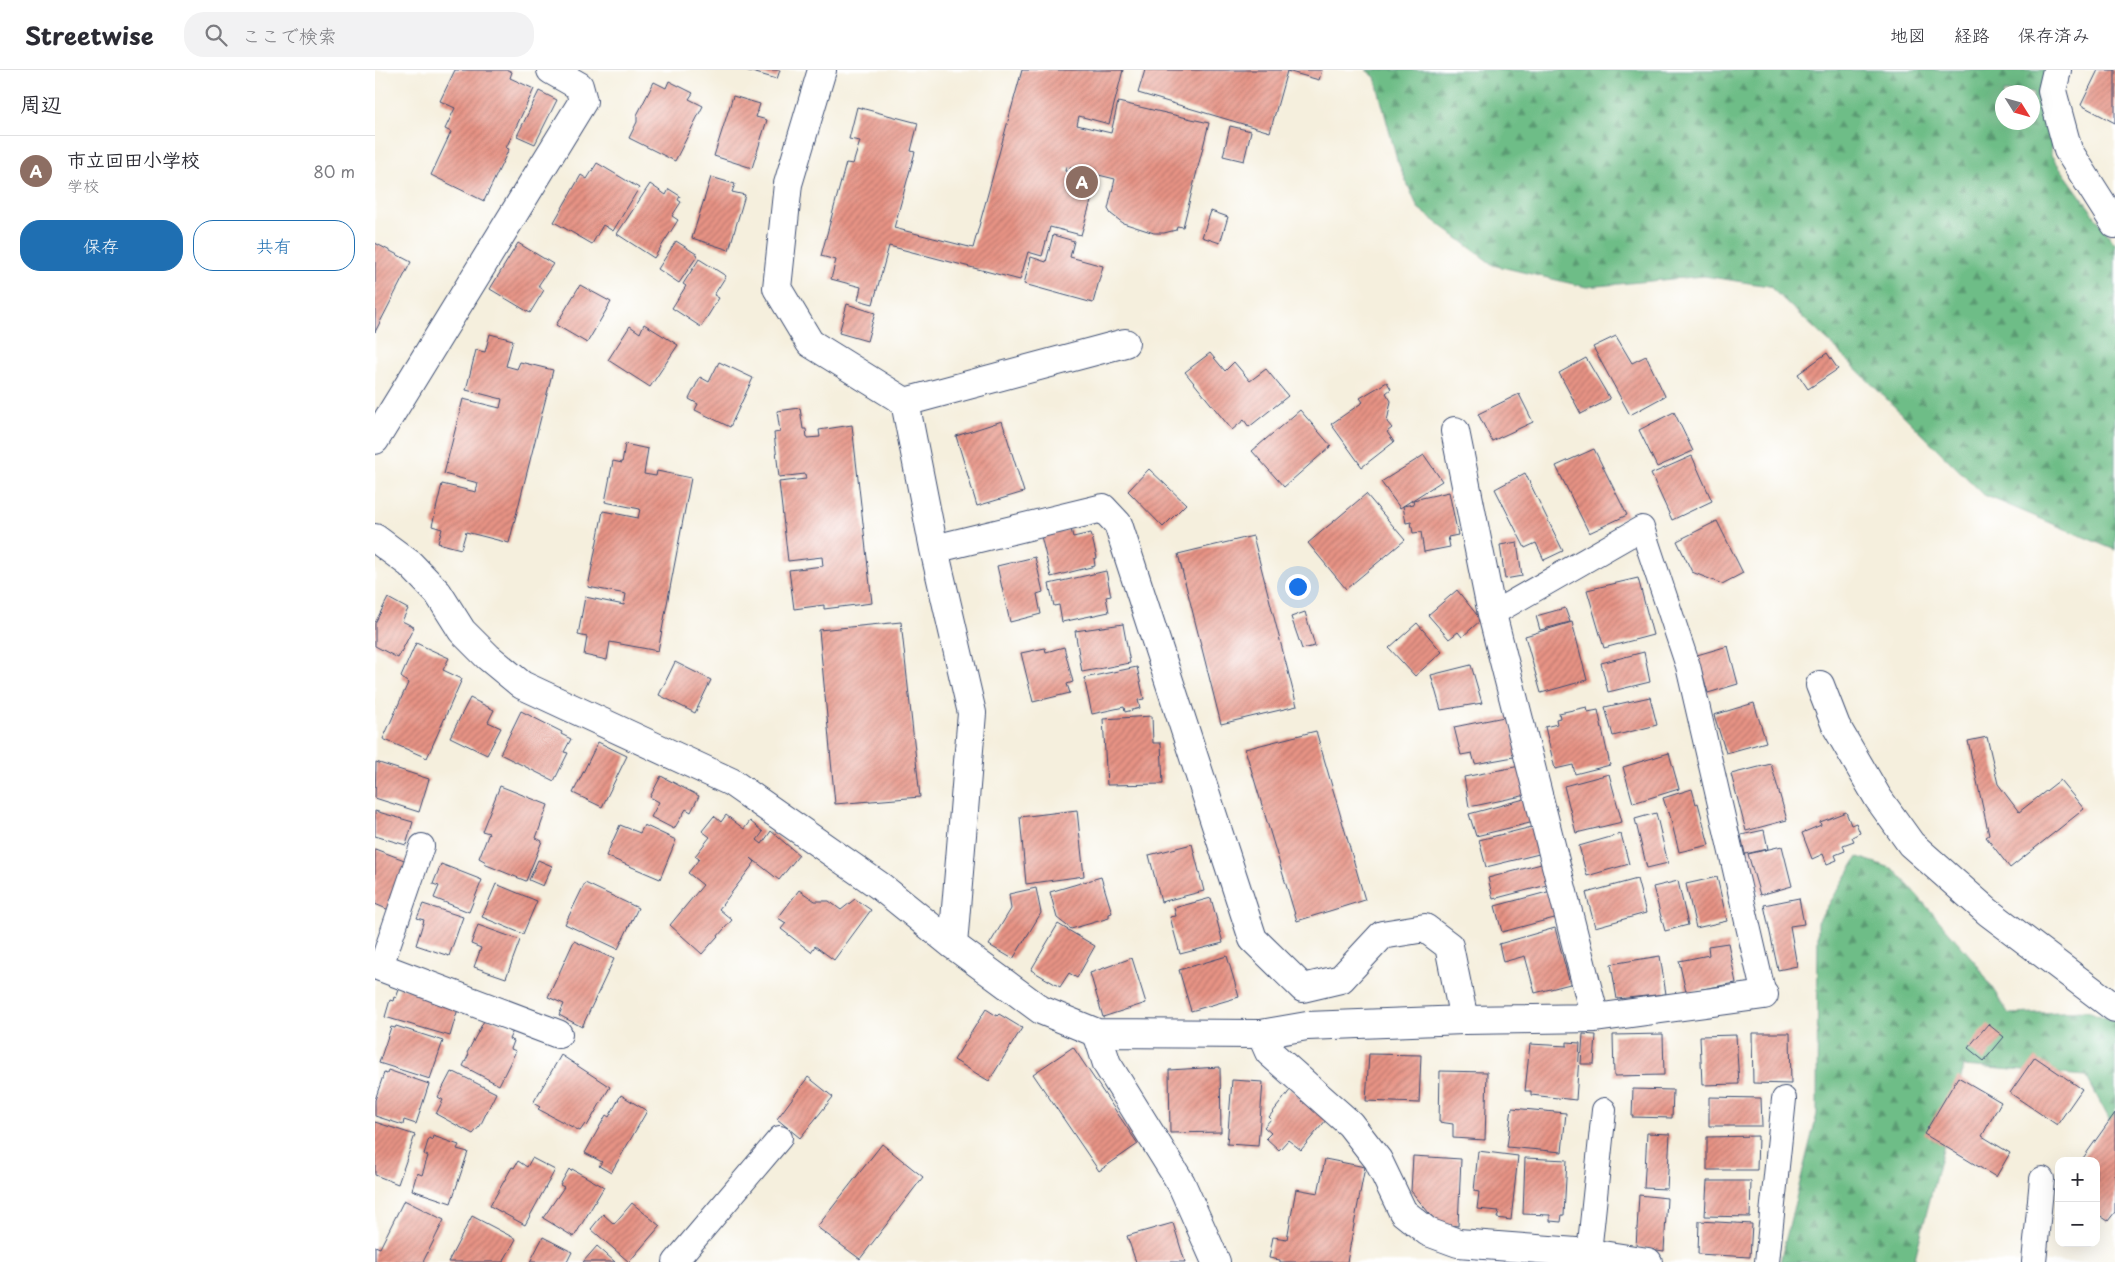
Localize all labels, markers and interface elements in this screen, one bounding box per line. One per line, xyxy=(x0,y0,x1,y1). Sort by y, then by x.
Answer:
search box xyxy=(184,12,534,57)
text: Streetwise xyxy=(25,17,154,53)
icon: search xyxy=(202,21,230,49)
text: ここで検索 xyxy=(242,21,337,49)
text: 地図 xyxy=(1890,21,1926,48)
text: 経路 xyxy=(1954,21,1990,48)
text: 保存済み xyxy=(2018,21,2090,48)
north arrow xyxy=(1995,85,2040,130)
text: 周辺 xyxy=(20,87,62,119)
text: 市立回田小学校 xyxy=(67,145,200,173)
text: A xyxy=(30,159,42,183)
text: 80 m xyxy=(313,159,355,183)
pin: A xyxy=(1066,163,1098,201)
text: 学校 xyxy=(67,173,99,197)
button: 保存 xyxy=(20,220,183,271)
button: 共有 xyxy=(193,220,355,271)
your location xyxy=(1285,574,1311,600)
map controls xyxy=(2055,1157,2100,1247)
button: + xyxy=(2055,1157,2100,1202)
button: − xyxy=(2055,1202,2100,1247)

